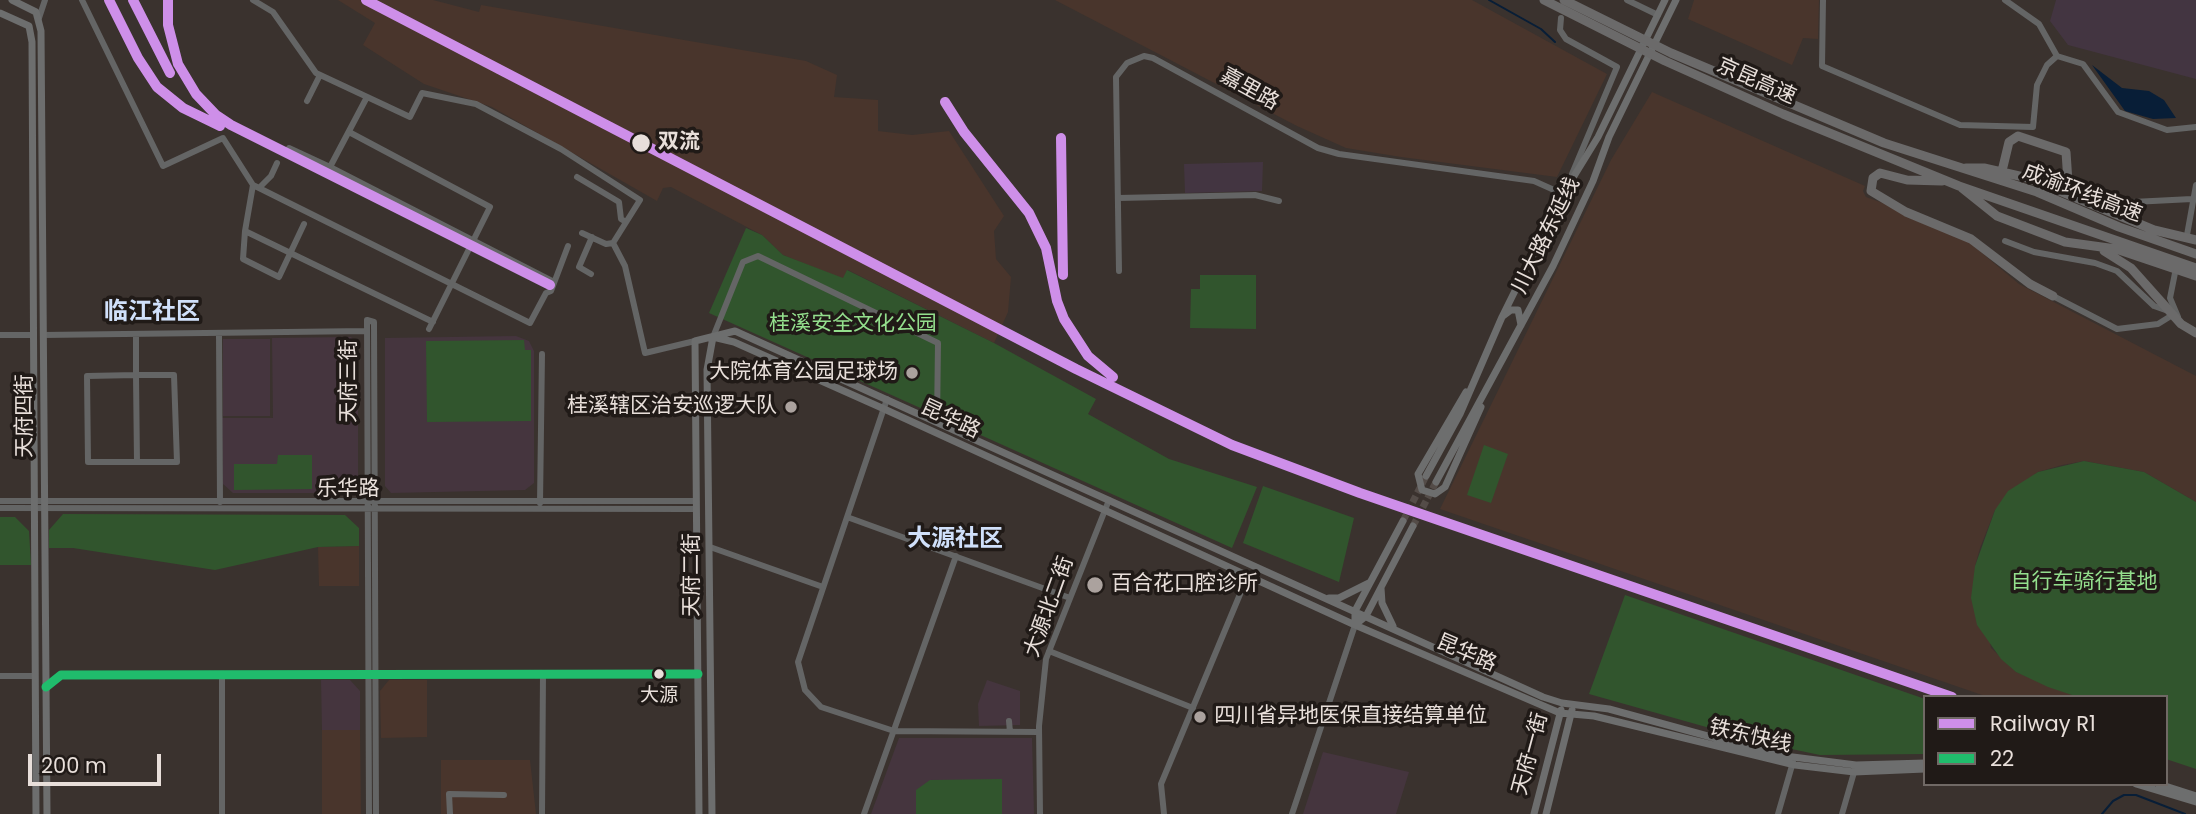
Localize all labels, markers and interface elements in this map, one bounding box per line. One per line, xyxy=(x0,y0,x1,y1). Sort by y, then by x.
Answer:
street label: 京昆高速 xyxy=(1713,53,1799,111)
street label: 嘉里路 xyxy=(1215,64,1283,116)
place label: 双流 xyxy=(658,130,700,156)
marker: 双流 xyxy=(630,132,652,154)
street label: 成渝环线高速 xyxy=(2019,160,2145,228)
street label: 川大路东延线 xyxy=(1508,174,1586,298)
district label: 临江社区 xyxy=(104,299,200,327)
park label: 桂溪安全文化公园 xyxy=(769,312,937,338)
street label: 天府三街 xyxy=(337,339,363,423)
place label: 大院体育公园足球场 xyxy=(709,360,898,386)
marker: 大院体育公园足球场 xyxy=(904,365,920,381)
street label: 天府四街 xyxy=(13,374,39,458)
place label: 桂溪辖区治安巡逻大队 xyxy=(567,394,777,420)
street label: 昆华路 xyxy=(916,395,984,445)
marker: 桂溪辖区治安巡逻大队 xyxy=(783,399,799,415)
street label: 乐华路 xyxy=(317,477,379,503)
district label: 大源社区 xyxy=(907,526,1003,554)
street label: 天府二街 xyxy=(680,533,706,617)
street label: 大源北二街 xyxy=(1020,553,1080,661)
park label: 自行车骑行基地 xyxy=(2011,570,2157,596)
place label: 百合花口腔诊所 xyxy=(1111,572,1258,598)
marker: 百合花口腔诊所 xyxy=(1085,575,1105,595)
street label: 昆华路 xyxy=(1432,630,1500,678)
marker: 大源 xyxy=(652,667,666,681)
place label: 大源 xyxy=(640,685,678,707)
legend xyxy=(1923,695,2168,786)
place label: 四川省异地医保直接结算单位 xyxy=(1214,704,1487,730)
marker: 四川省异地医保直接结算单位 xyxy=(1192,709,1208,725)
text: Railway R1 xyxy=(1990,709,2096,738)
street label: 天府一街 xyxy=(1508,710,1554,798)
street label: 铁东快线 xyxy=(1706,715,1794,759)
scale bar xyxy=(32,740,164,784)
text: 22 xyxy=(1990,744,2014,773)
text: 200 m xyxy=(41,751,107,780)

